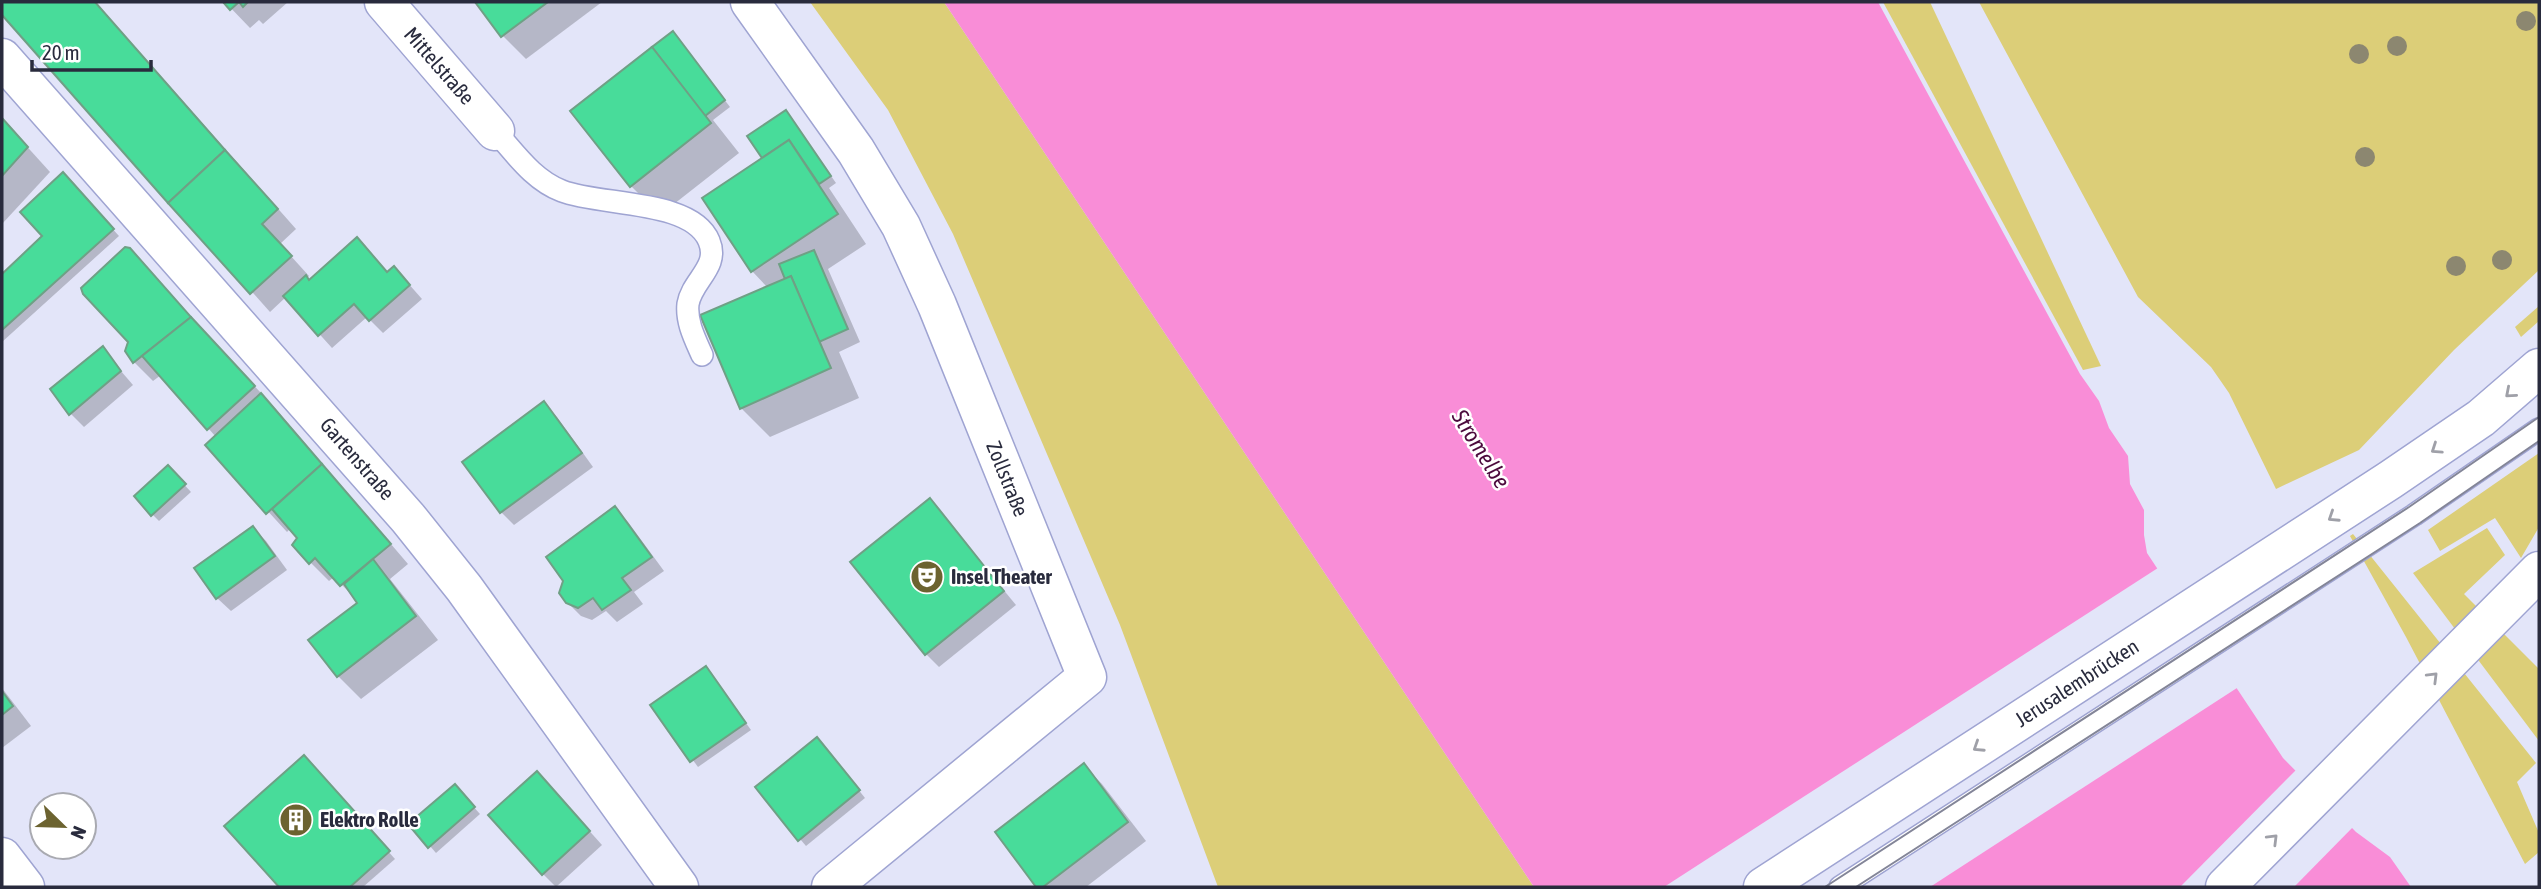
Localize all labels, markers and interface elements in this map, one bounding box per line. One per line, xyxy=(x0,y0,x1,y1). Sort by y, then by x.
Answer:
street label: Mittelstraße xyxy=(400,22,480,109)
scale bar xyxy=(32,28,150,72)
text: 20 m xyxy=(42,40,80,64)
one-way arrow xyxy=(2506,385,2519,397)
water label: Stromelbe xyxy=(1446,404,1515,493)
street label: Gartenstraße xyxy=(316,412,400,504)
street label: Zollstraße xyxy=(982,438,1034,520)
one-way arrow xyxy=(2431,441,2444,453)
one-way arrow xyxy=(2328,508,2341,521)
theatre icon: Insel Theater xyxy=(908,558,946,596)
place label: Insel Theater xyxy=(951,564,1053,588)
street label: Jerusalembrücken xyxy=(2010,633,2143,731)
one-way arrow xyxy=(2425,673,2438,686)
one-way arrow xyxy=(1973,739,1986,752)
north arrow xyxy=(28,791,98,861)
building icon: Elektro Rolle xyxy=(277,801,315,839)
place label: Elektro Rolle xyxy=(320,807,419,831)
text: N xyxy=(66,823,91,842)
one-way arrow xyxy=(2265,834,2278,847)

